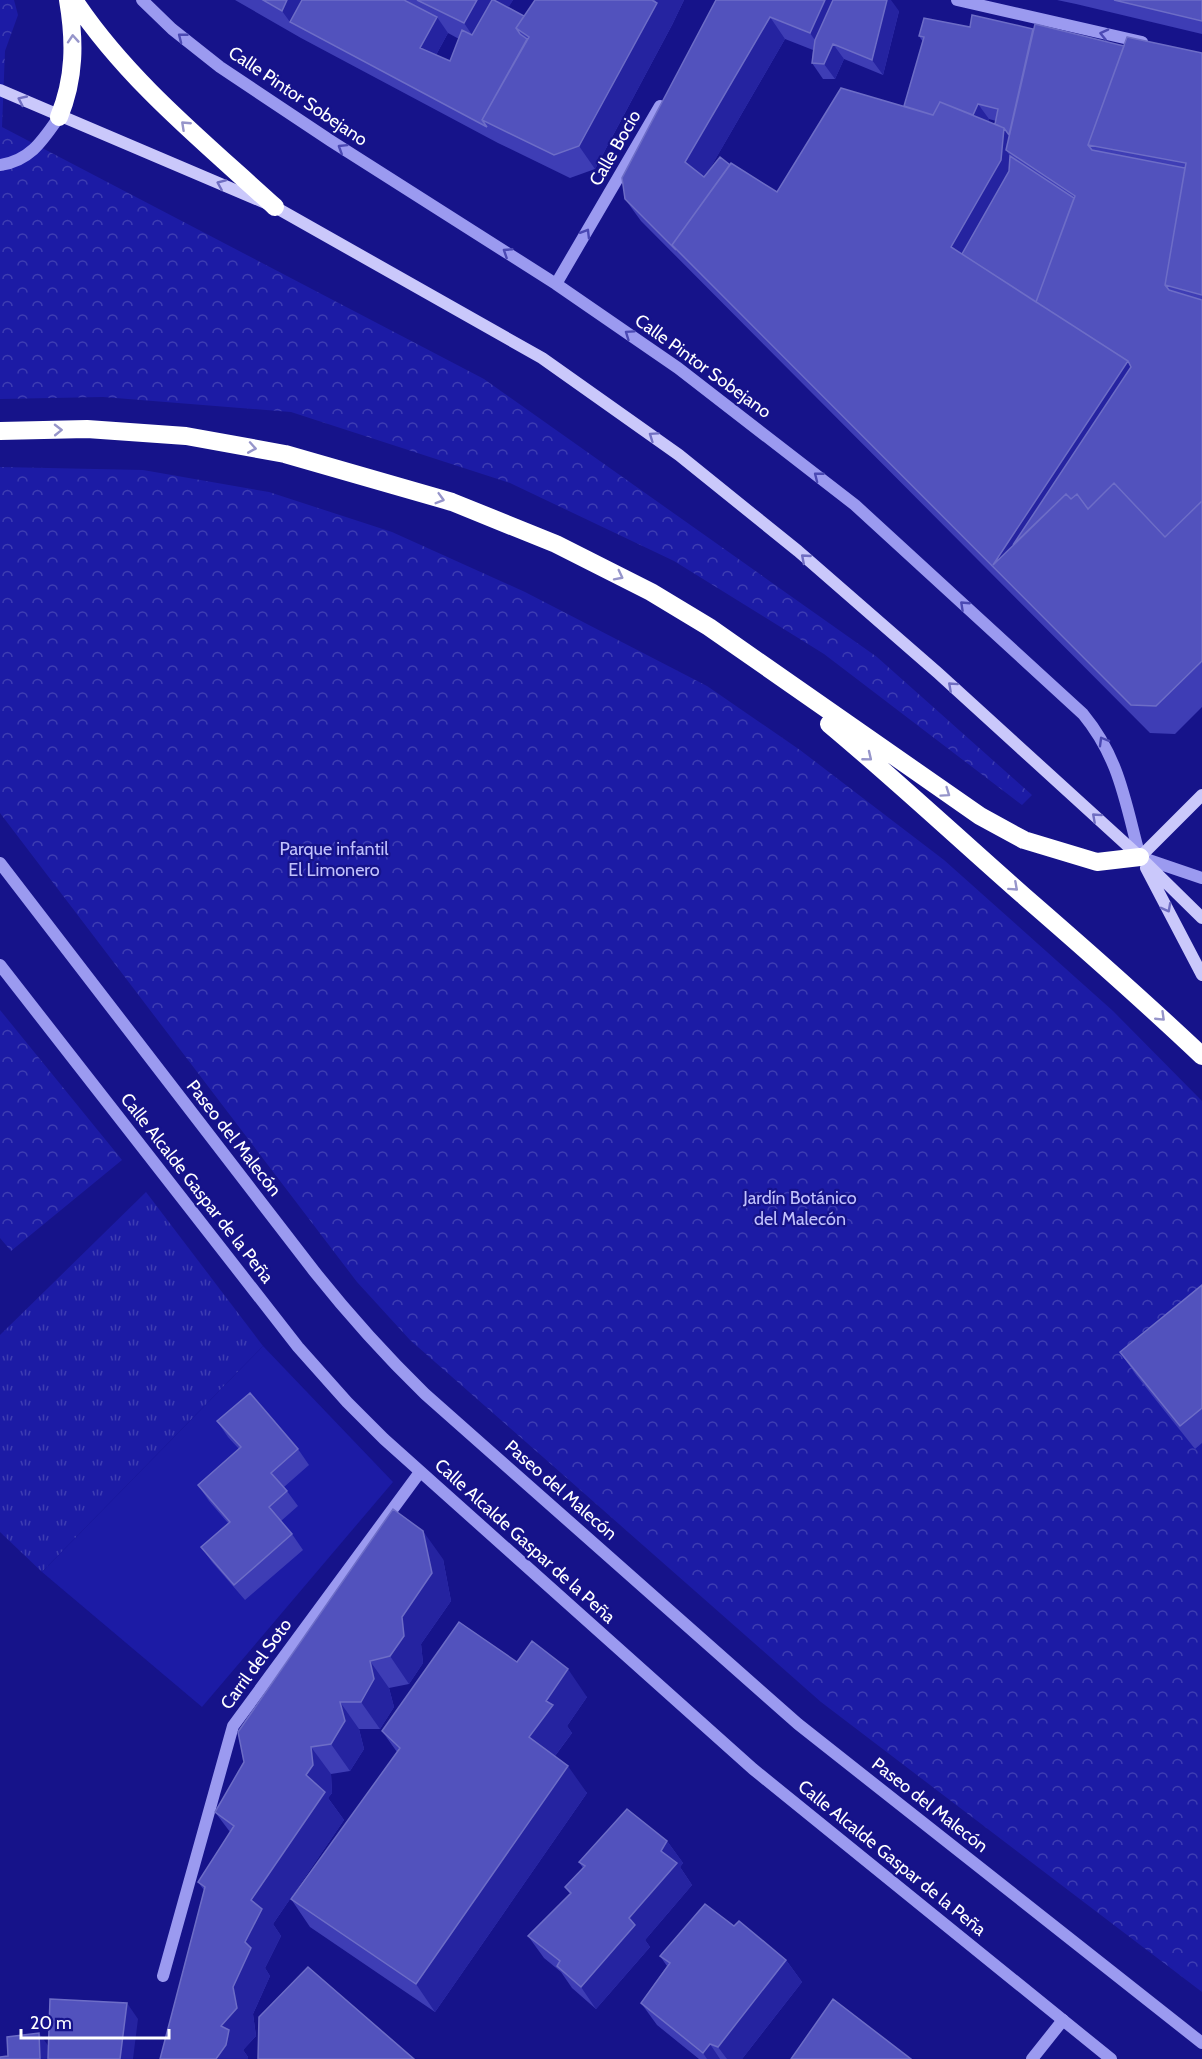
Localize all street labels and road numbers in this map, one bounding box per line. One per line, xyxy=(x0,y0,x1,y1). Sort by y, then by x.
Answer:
street label: Calle Pintor Sobejano xyxy=(224,41,372,151)
street label: Calle Bocio xyxy=(584,106,646,190)
street label: Calle Pintor Sobejano xyxy=(631,309,775,423)
street label: Paseo del Malecón xyxy=(182,1076,286,1200)
street label: Calle Alcalde Gaspar de la Peña xyxy=(116,1088,278,1288)
street label: Paseo del Malecón xyxy=(500,1435,622,1545)
street label: Calle Alcalde Gaspar de la Peña xyxy=(430,1454,620,1628)
street label: Carril del Soto xyxy=(216,1614,296,1714)
street label: Paseo del Malecón xyxy=(868,1753,992,1857)
street label: Calle Alcalde Gaspar de la Peña xyxy=(794,1775,991,1941)

